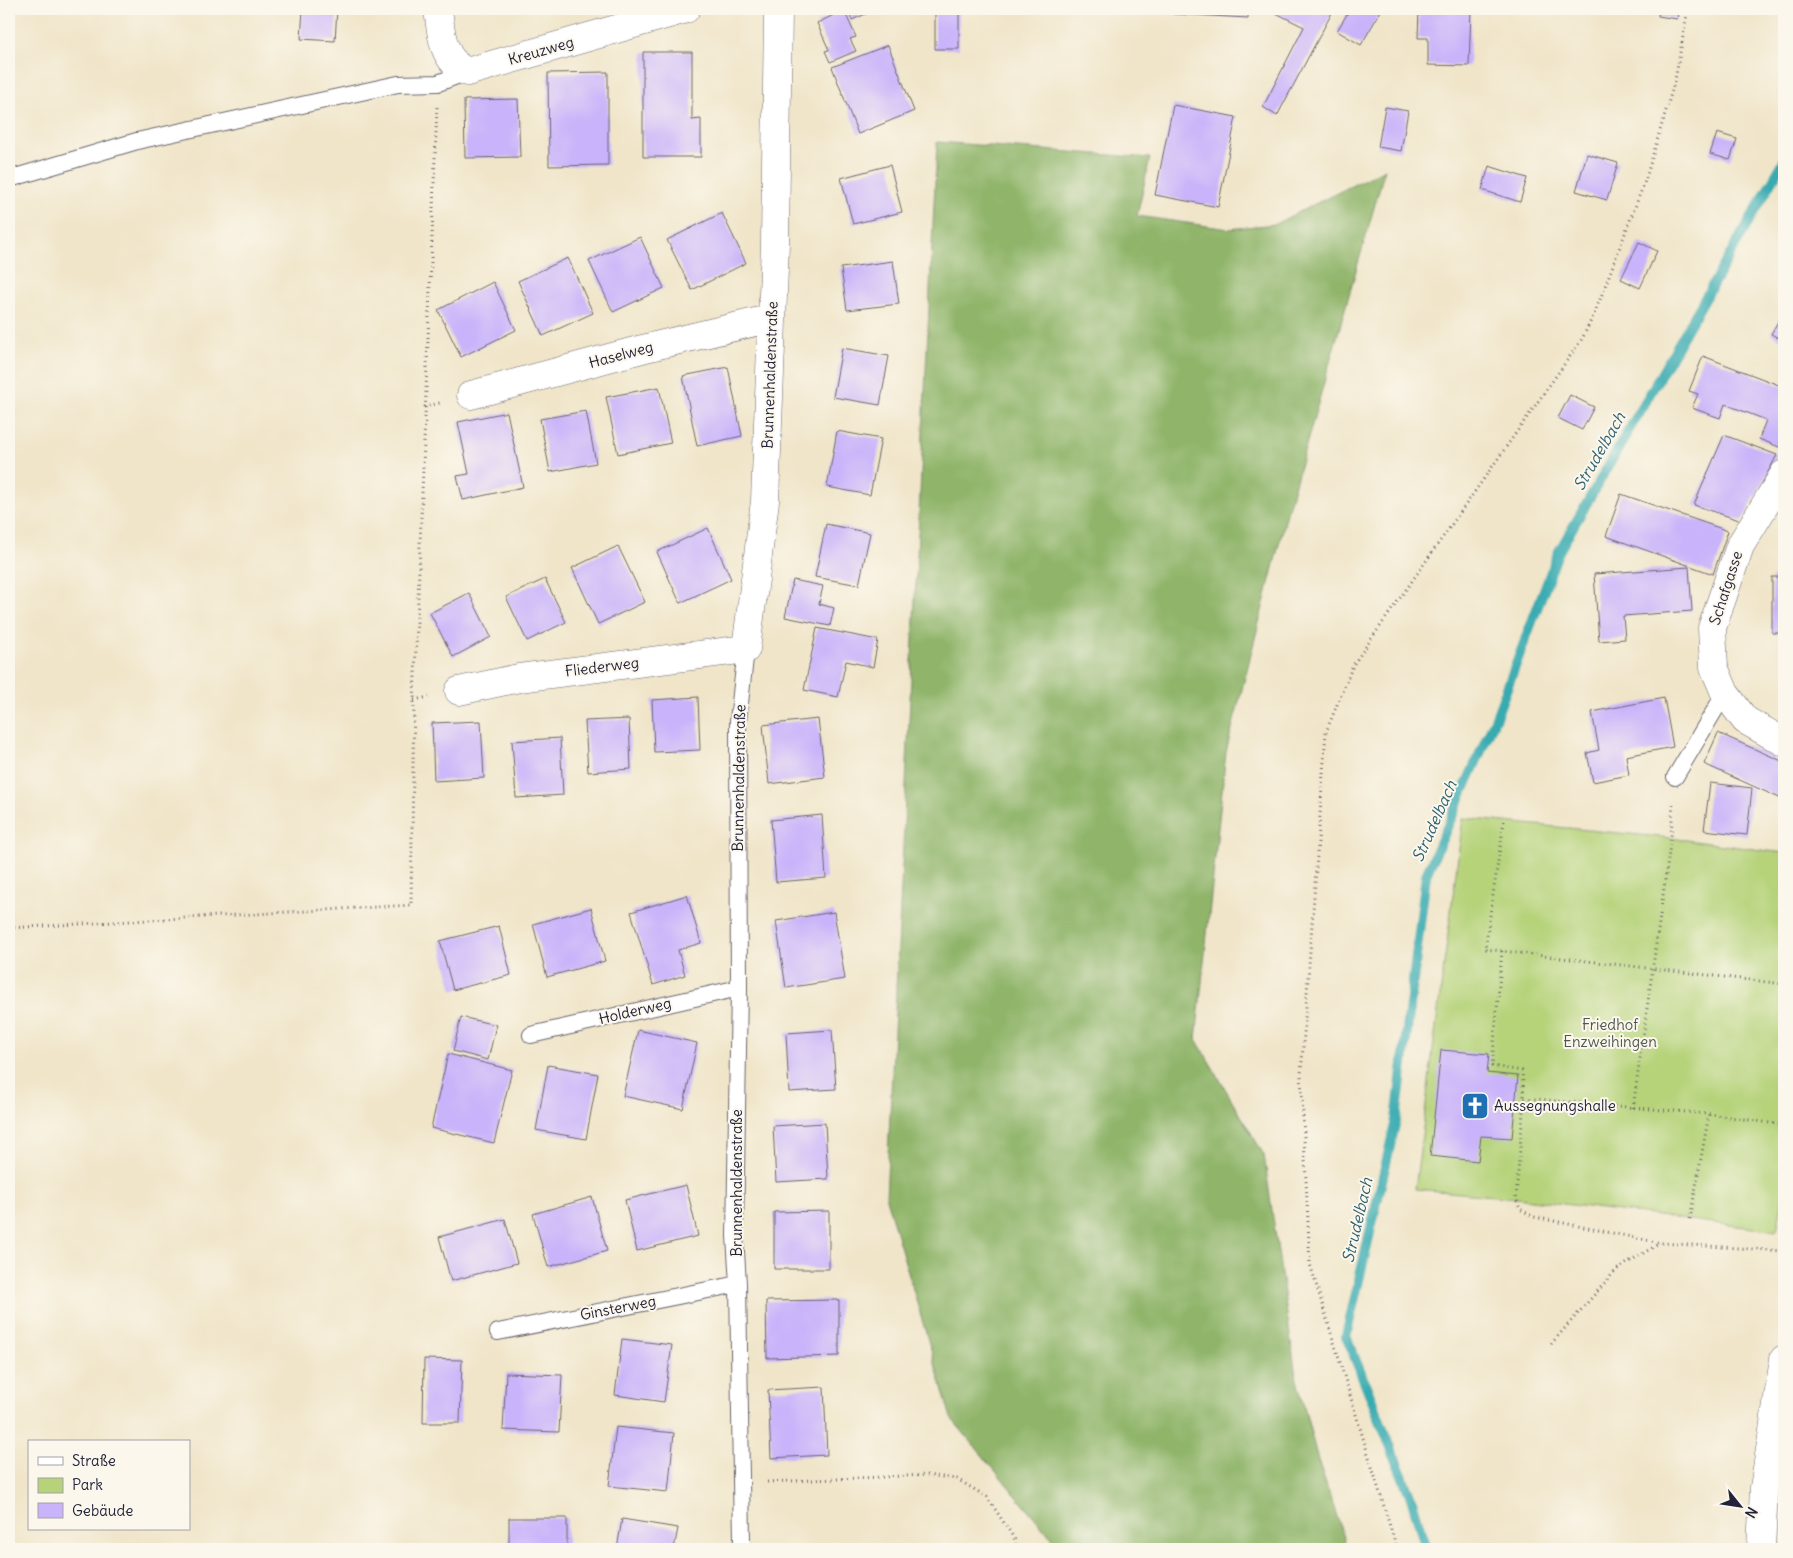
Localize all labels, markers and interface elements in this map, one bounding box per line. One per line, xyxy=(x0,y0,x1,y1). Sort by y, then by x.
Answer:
street label: Kreuzweg xyxy=(506,32,576,69)
street label: Brunnenhaldenstraße xyxy=(757,301,782,449)
street label: Haselweg xyxy=(587,337,655,372)
water label: Strudelbach xyxy=(1569,408,1630,494)
street label: Schafgasse xyxy=(1705,549,1746,627)
street label: Fliederweg xyxy=(564,653,640,680)
street label: Brunnenhaldenstraße xyxy=(728,704,749,852)
water label: Strudelbach xyxy=(1407,777,1461,865)
street label: Holderweg xyxy=(597,993,673,1028)
park label: Friedhof Enzweihingen xyxy=(1563,1015,1657,1051)
church icon: Aussegnungshalle xyxy=(1460,1091,1490,1121)
place label: Aussegnungshalle xyxy=(1494,1096,1616,1115)
street label: Brunnenhaldenstraße xyxy=(727,1109,746,1257)
water label: Strudelbach xyxy=(1338,1175,1377,1264)
street label: Ginsterweg xyxy=(578,1291,658,1324)
legend xyxy=(28,1440,190,1530)
text: Straße xyxy=(72,1451,116,1470)
text: Park xyxy=(72,1475,103,1494)
north arrow xyxy=(1716,1480,1766,1530)
text: Gebäude xyxy=(72,1501,133,1520)
text: N xyxy=(1741,1504,1761,1521)

